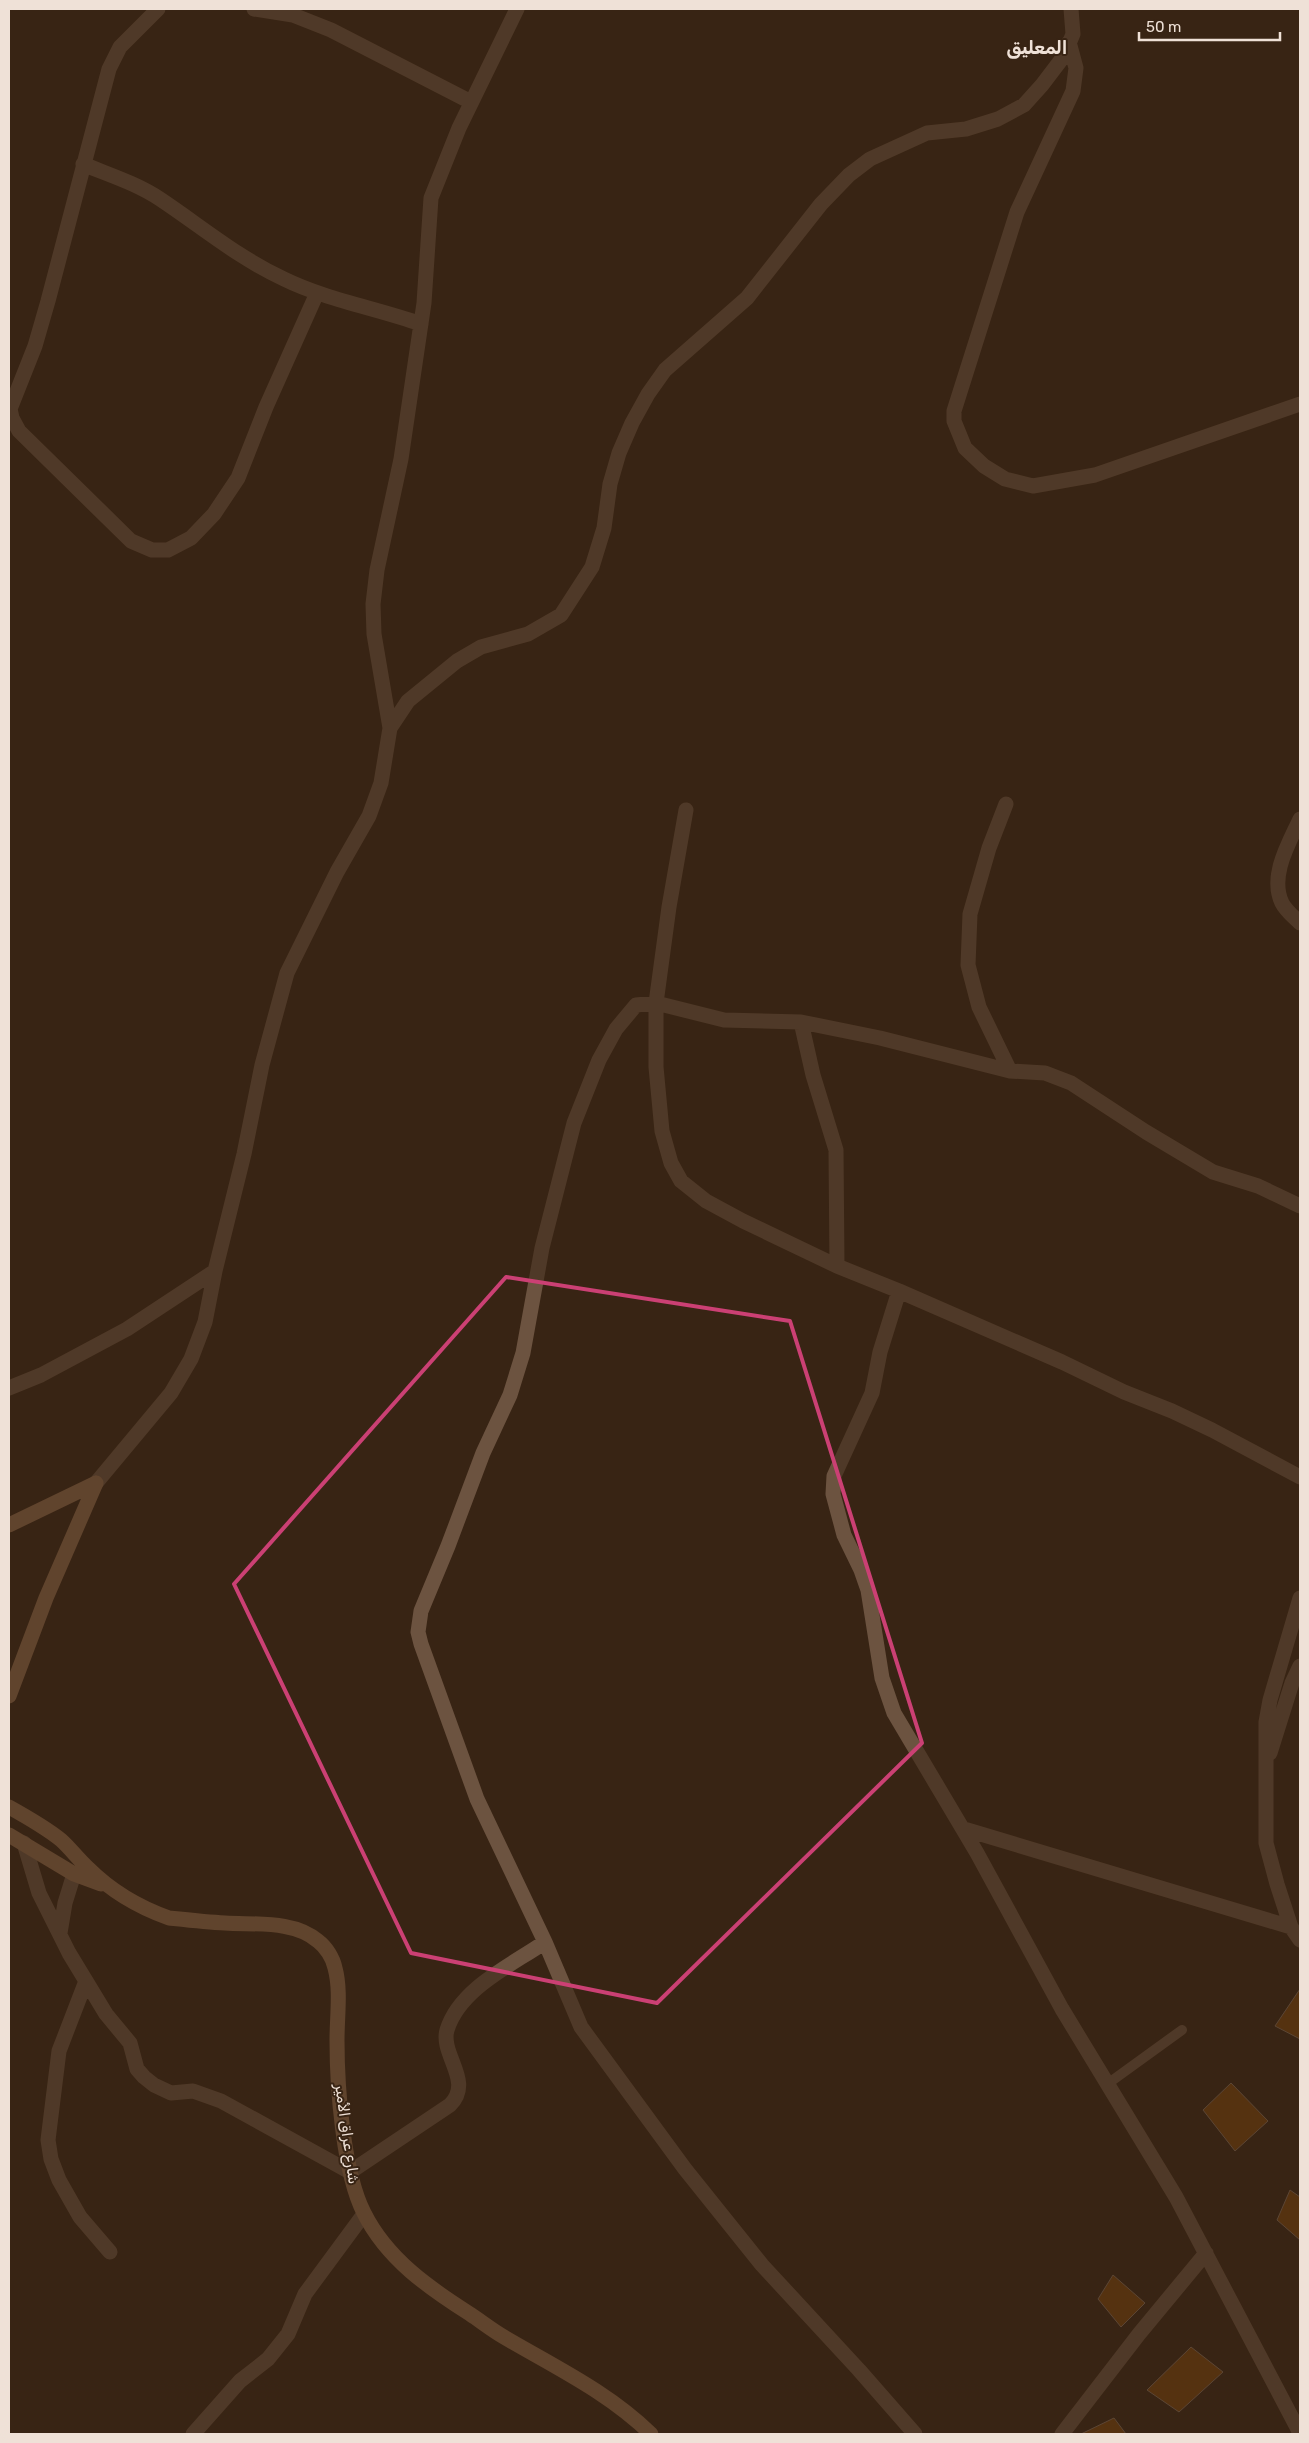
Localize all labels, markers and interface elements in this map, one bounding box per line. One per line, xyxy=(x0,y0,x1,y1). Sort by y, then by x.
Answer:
scale bar xyxy=(1139,10,1280,42)
text: 50 m xyxy=(1146,18,1181,36)
district label: المعليق xyxy=(1007,37,1067,59)
street label: شارع عراق الأمير xyxy=(329,2082,363,2185)

